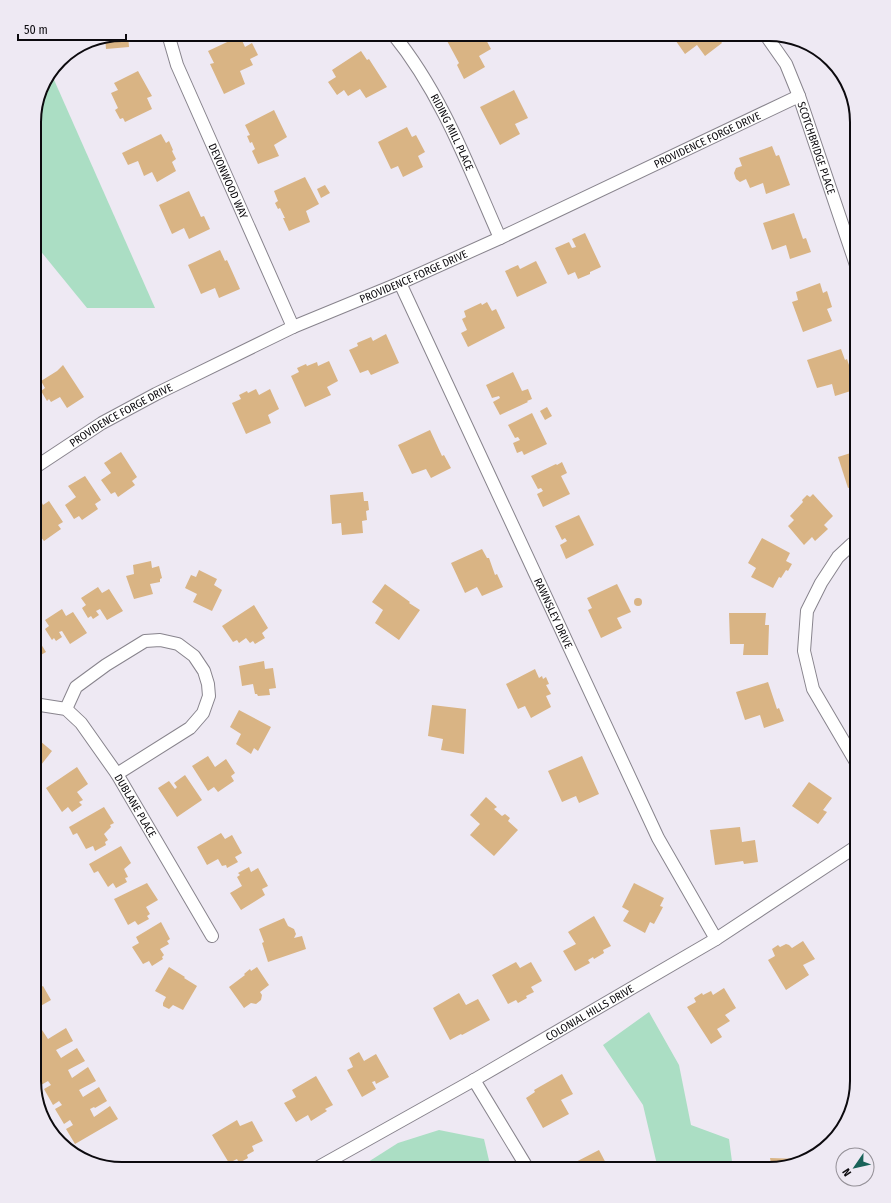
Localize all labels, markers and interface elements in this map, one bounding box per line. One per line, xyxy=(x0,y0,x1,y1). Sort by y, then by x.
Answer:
scale bar xyxy=(18,16,126,42)
text: 50 m xyxy=(24,23,48,37)
street label: RIDING MILL PLACE xyxy=(428,92,476,173)
street label: SCOTCHBRIDGE PLACE xyxy=(794,100,838,196)
street label: PROVIDENCE FORGE DRIVE xyxy=(652,109,763,171)
street label: DEVONWOOD WAY xyxy=(206,141,250,221)
street label: PROVIDENCE FORGE DRIVE xyxy=(358,248,470,306)
street label: PROVIDENCE FORGE DRIVE xyxy=(67,381,175,450)
street label: RAWNSLEY DRIVE xyxy=(531,576,575,651)
street label: DUBLANE PLACE xyxy=(112,772,159,840)
street label: COLONIAL HILLS DRIVE xyxy=(543,982,636,1044)
north arrow xyxy=(835,1147,875,1187)
text: N xyxy=(840,1166,854,1179)

